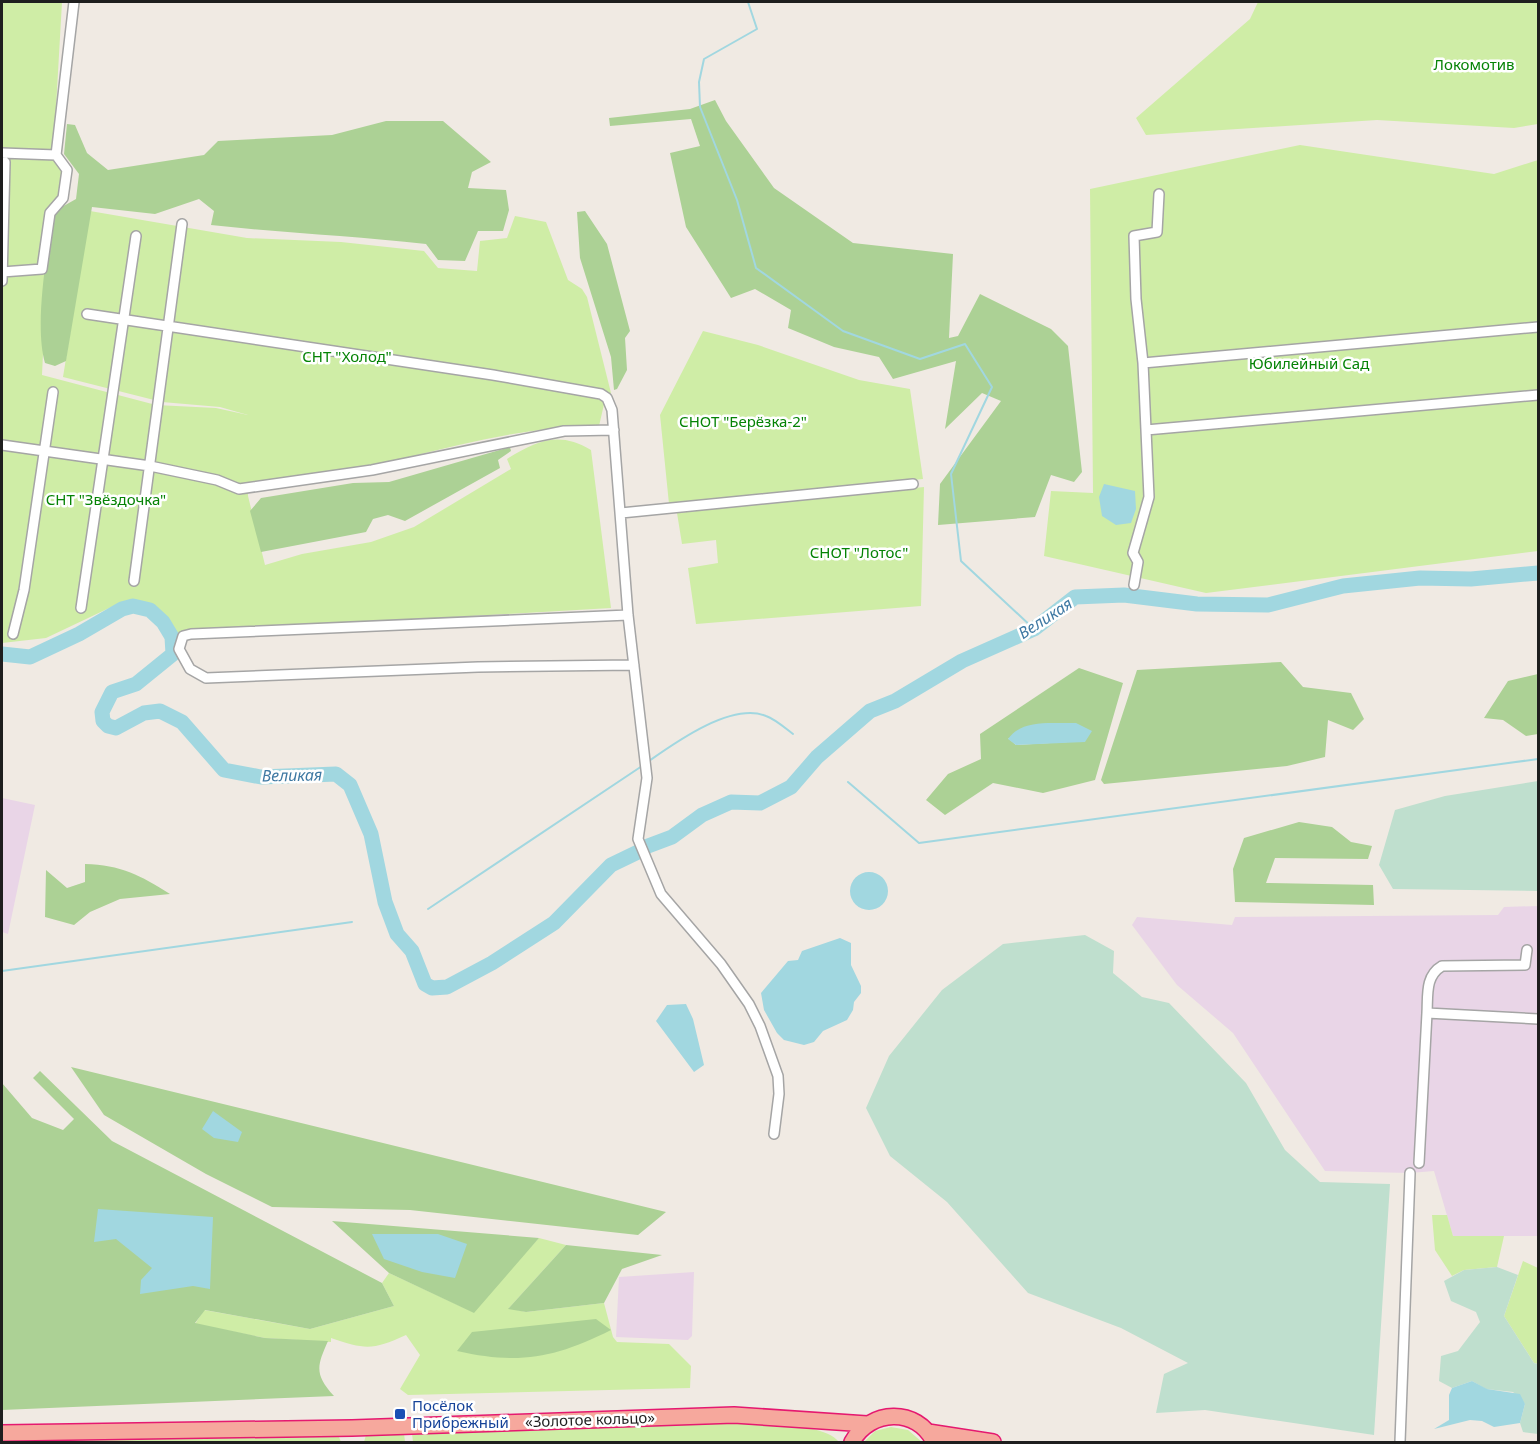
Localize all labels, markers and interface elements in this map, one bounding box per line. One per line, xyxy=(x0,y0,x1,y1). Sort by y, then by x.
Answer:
park label: Локомотив xyxy=(1434,54,1515,74)
park label: СНТ "Холод" xyxy=(302,346,392,366)
park label: Юбилейный Сад xyxy=(1249,353,1369,373)
park label: СНОТ "Берёзка-2" xyxy=(679,411,807,431)
park label: СНТ "Звёздочка" xyxy=(46,489,166,509)
park label: СНОТ "Лотос" xyxy=(810,542,908,562)
water label: Великая xyxy=(1014,592,1076,644)
water label: Великая xyxy=(262,763,322,787)
place label: Посёлок Прибрежный xyxy=(412,1395,509,1432)
marker: Посёлок Прибрежный xyxy=(393,1407,407,1421)
street label: «Золотое кольцо» xyxy=(525,1407,656,1431)

